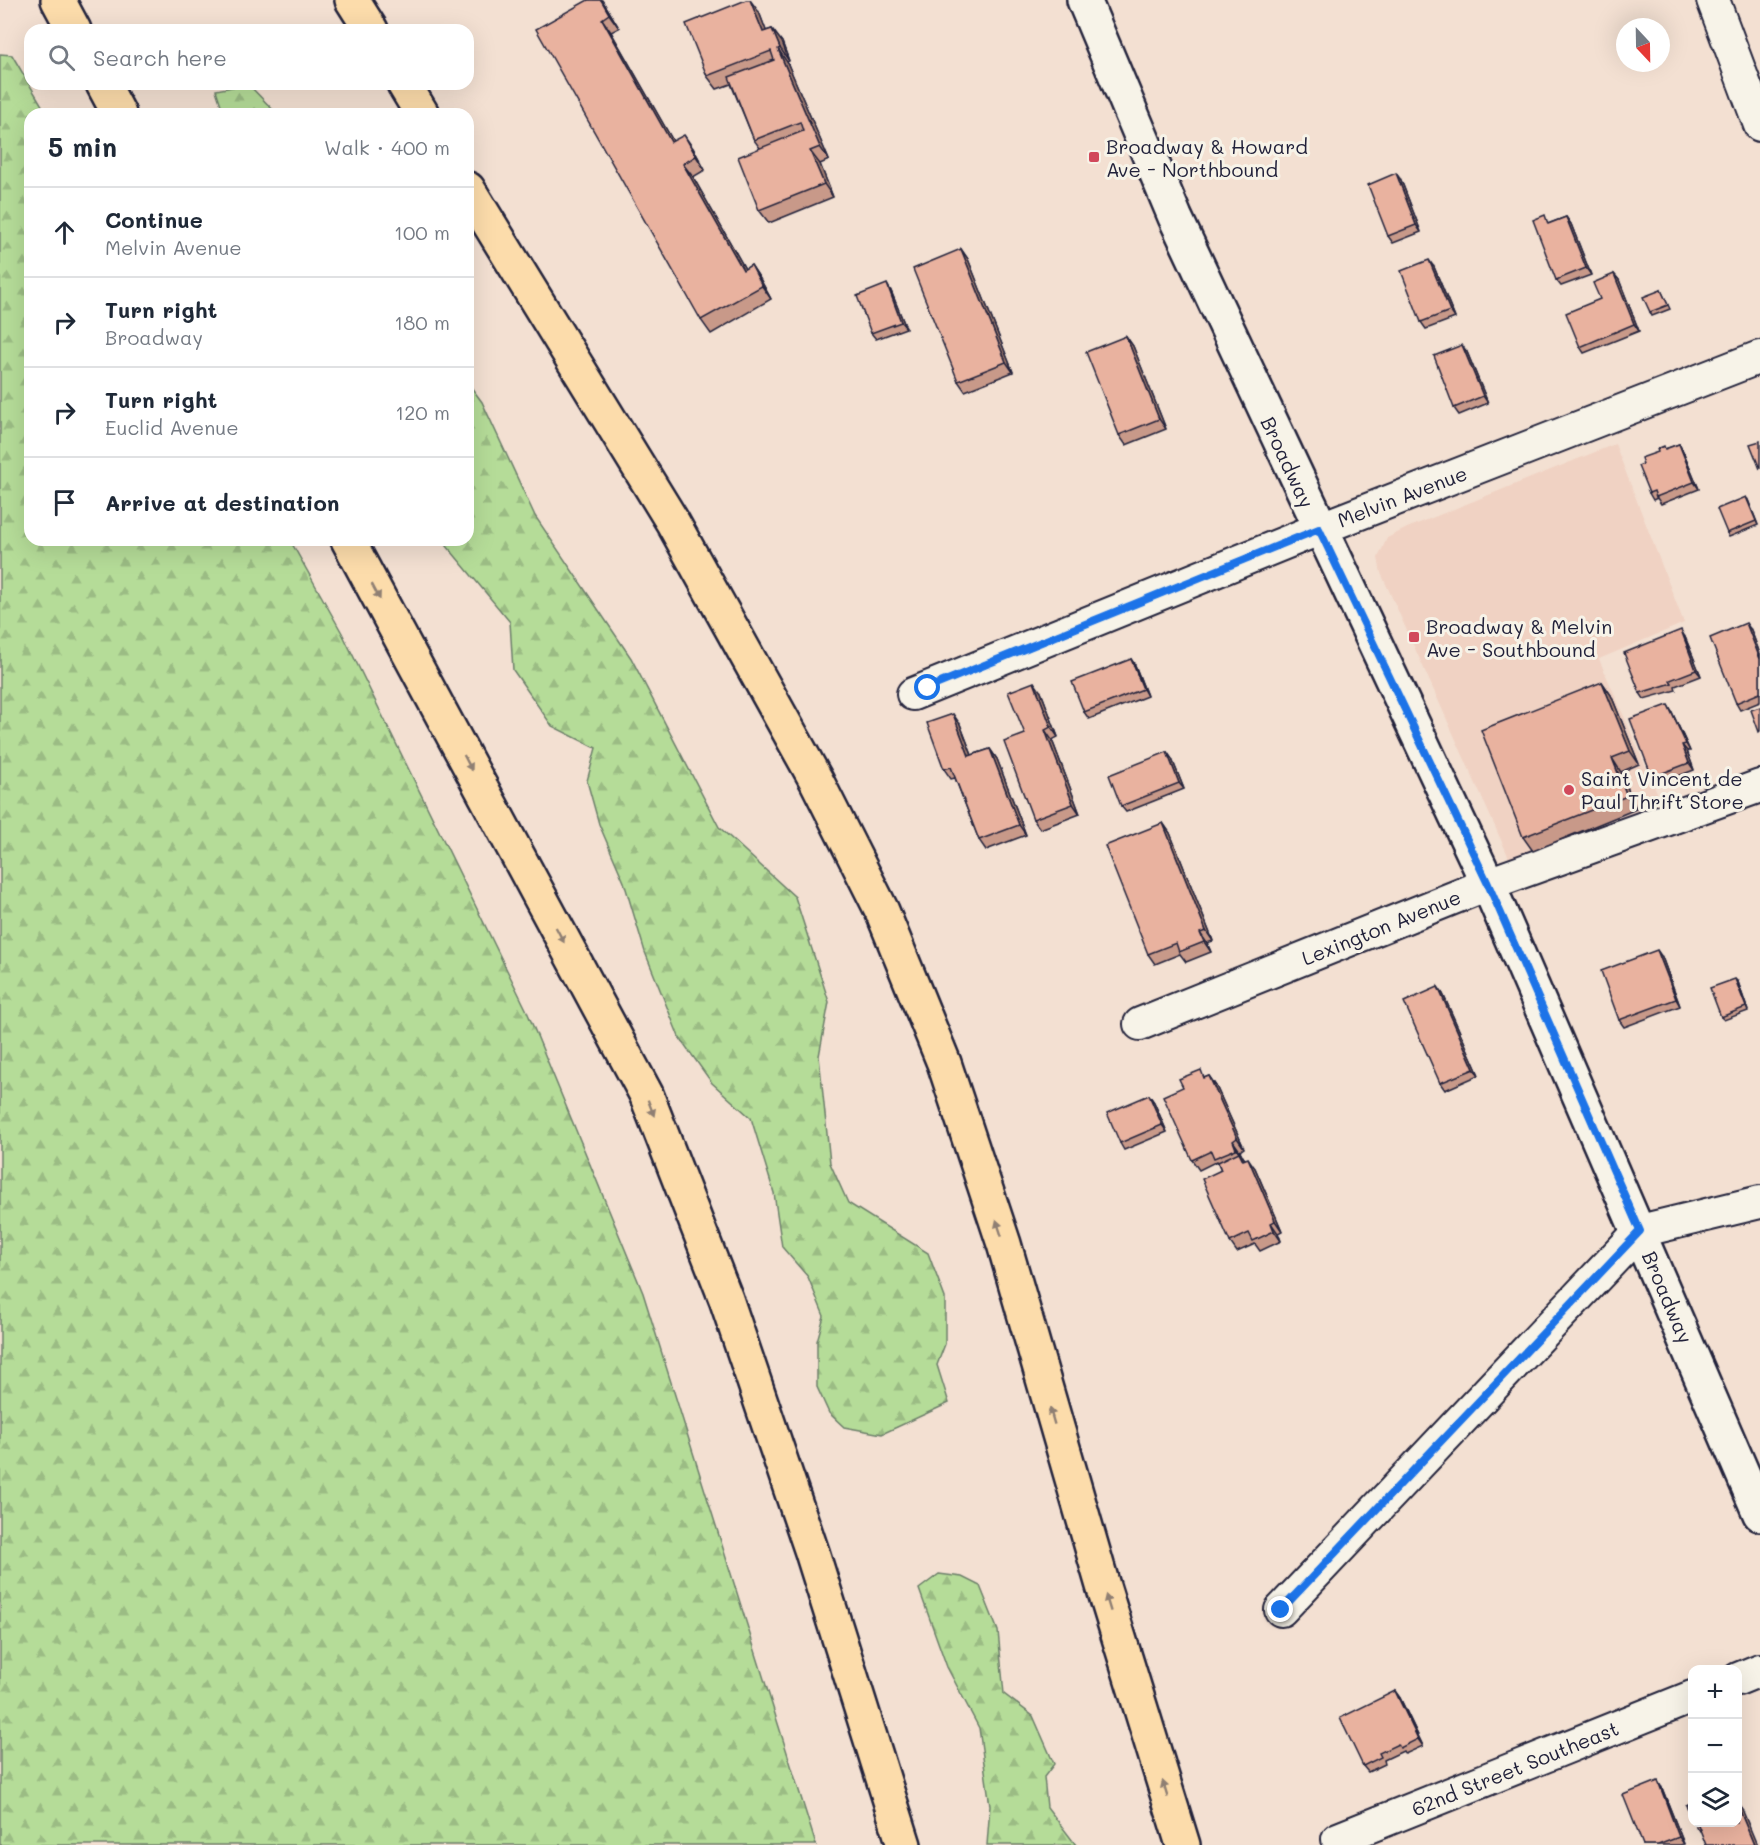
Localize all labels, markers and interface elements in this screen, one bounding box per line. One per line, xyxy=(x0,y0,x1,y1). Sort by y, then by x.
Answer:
north arrow xyxy=(1616,18,1670,72)
search box xyxy=(24,24,474,90)
icon: search xyxy=(45,41,78,74)
text: Search here xyxy=(93,43,227,72)
text: 5 min xyxy=(48,130,117,164)
place label: Broadway & Howard Ave - Northbound xyxy=(1106,133,1308,182)
text: Walk · 400 m xyxy=(324,134,450,160)
marker: Broadway & Howard Ave - Northbound xyxy=(1087,150,1101,164)
text: Continue xyxy=(105,205,203,234)
icon: ahead xyxy=(48,216,81,249)
text: 100 m xyxy=(394,219,450,245)
text: Melvin Avenue xyxy=(105,234,242,260)
text: Turn right xyxy=(105,295,217,324)
icon: right xyxy=(48,306,81,339)
text: 180 m xyxy=(394,309,450,335)
text: Broadway xyxy=(105,324,203,350)
text: Turn right xyxy=(105,385,217,414)
icon: right xyxy=(48,396,81,429)
text: 120 m xyxy=(395,399,450,425)
street label: Broadway xyxy=(1256,412,1320,512)
text: Euclid Avenue xyxy=(105,414,239,440)
street label: Melvin Avenue xyxy=(1334,459,1470,533)
icon: arrive xyxy=(48,486,81,519)
text: Arrive at destination xyxy=(105,488,340,517)
one-way arrow xyxy=(371,583,381,600)
place label: Broadway & Melvin Ave - Southbound xyxy=(1426,613,1612,662)
marker: Broadway & Melvin Ave - Southbound xyxy=(1407,630,1421,644)
route start xyxy=(914,674,940,700)
one-way arrow xyxy=(463,755,473,772)
place label: Saint Vincent de Paul Thrift Store xyxy=(1581,765,1744,814)
marker: Saint Vincent de Paul Thrift Store xyxy=(1562,783,1576,797)
street label: Lexington Avenue xyxy=(1298,883,1464,971)
one-way arrow xyxy=(555,927,565,944)
one-way arrow xyxy=(646,1099,656,1117)
one-way arrow xyxy=(994,1219,1003,1237)
street label: Broadway xyxy=(1637,1247,1699,1347)
one-way arrow xyxy=(1047,1407,1056,1425)
one-way arrow xyxy=(1103,1594,1112,1612)
route end xyxy=(1267,1596,1293,1622)
map controls xyxy=(1688,1665,1742,1827)
button: + xyxy=(1688,1665,1742,1719)
street label: 62nd Street Southeast xyxy=(1408,1715,1622,1821)
button: − xyxy=(1688,1719,1742,1773)
button: layers xyxy=(1688,1773,1742,1827)
one-way arrow xyxy=(1160,1780,1170,1798)

